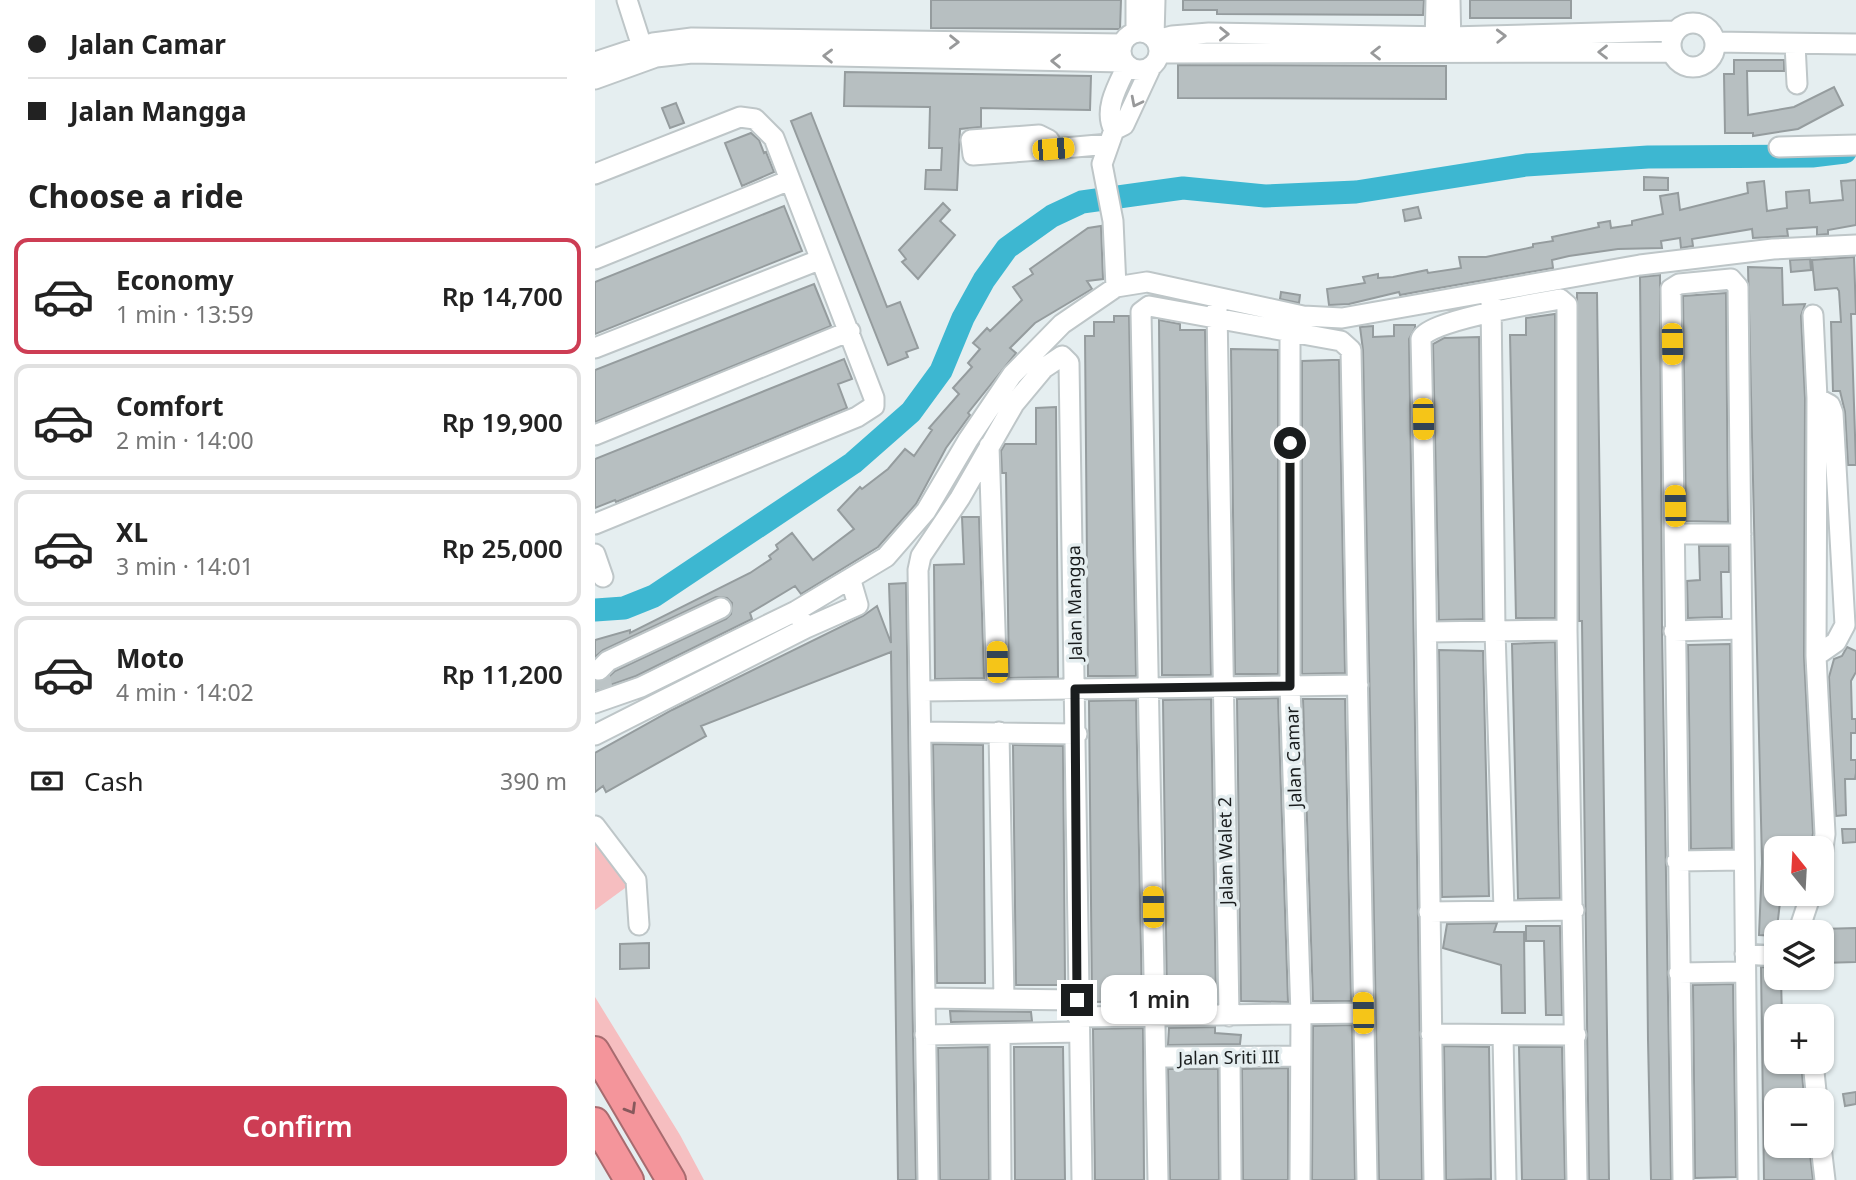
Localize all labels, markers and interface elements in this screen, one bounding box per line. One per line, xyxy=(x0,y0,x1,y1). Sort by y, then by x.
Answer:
text: Jalan Camar xyxy=(70,26,226,62)
one-way arrow xyxy=(1220,26,1230,42)
one-way arrow xyxy=(1496,28,1507,44)
one-way arrow xyxy=(949,34,960,49)
one-way arrow xyxy=(1598,44,1608,60)
one-way arrow xyxy=(1370,45,1381,61)
one-way arrow xyxy=(823,48,834,63)
one-way arrow xyxy=(1050,53,1061,68)
text: Jalan Mangga xyxy=(70,93,247,129)
one-way arrow xyxy=(1131,95,1145,107)
car xyxy=(1032,137,1075,161)
text: Choose a ride xyxy=(28,174,244,217)
text: Economy xyxy=(116,262,234,298)
icon: car xyxy=(32,265,95,328)
text: Rp 14,700 xyxy=(442,278,563,314)
text: 1 min · 13:59 xyxy=(116,298,254,330)
car xyxy=(1662,323,1683,365)
text: Comfort xyxy=(116,388,224,424)
icon: car xyxy=(32,391,95,454)
car xyxy=(1413,398,1434,440)
text: Rp 19,900 xyxy=(442,404,563,440)
text: 2 min · 14:00 xyxy=(116,424,254,456)
route start xyxy=(1274,427,1306,459)
car xyxy=(1665,485,1686,527)
text: XL xyxy=(116,514,148,550)
icon: car xyxy=(32,517,95,580)
text: Rp 25,000 xyxy=(442,530,563,566)
street label: Jalan Mangga xyxy=(1061,545,1087,663)
text: 3 min · 14:01 xyxy=(116,550,254,582)
text: Moto xyxy=(116,640,184,676)
car xyxy=(987,641,1008,683)
icon: car xyxy=(32,643,95,706)
text: Rp 11,200 xyxy=(442,656,563,692)
text: 4 min · 14:02 xyxy=(116,676,254,708)
street label: Jalan Camar xyxy=(1279,705,1307,810)
icon: cash xyxy=(28,762,66,800)
text: Cash xyxy=(84,763,144,799)
text: 390 m xyxy=(500,765,567,797)
street label: Jalan Walet 2 xyxy=(1212,797,1238,907)
north arrow xyxy=(1764,836,1834,906)
map controls xyxy=(1764,836,1834,1158)
car xyxy=(1143,886,1164,928)
button: layers xyxy=(1764,920,1834,990)
callout: 1 min xyxy=(1101,976,1217,1024)
text: 1 min xyxy=(1128,983,1190,1015)
route end xyxy=(1061,984,1093,1016)
car xyxy=(1353,992,1374,1034)
button: + xyxy=(1764,1004,1834,1074)
street label: Jalan Sriti III xyxy=(1176,1044,1280,1070)
button: Confirm xyxy=(28,1086,567,1166)
button: − xyxy=(1764,1088,1834,1158)
one-way arrow xyxy=(623,1101,636,1114)

